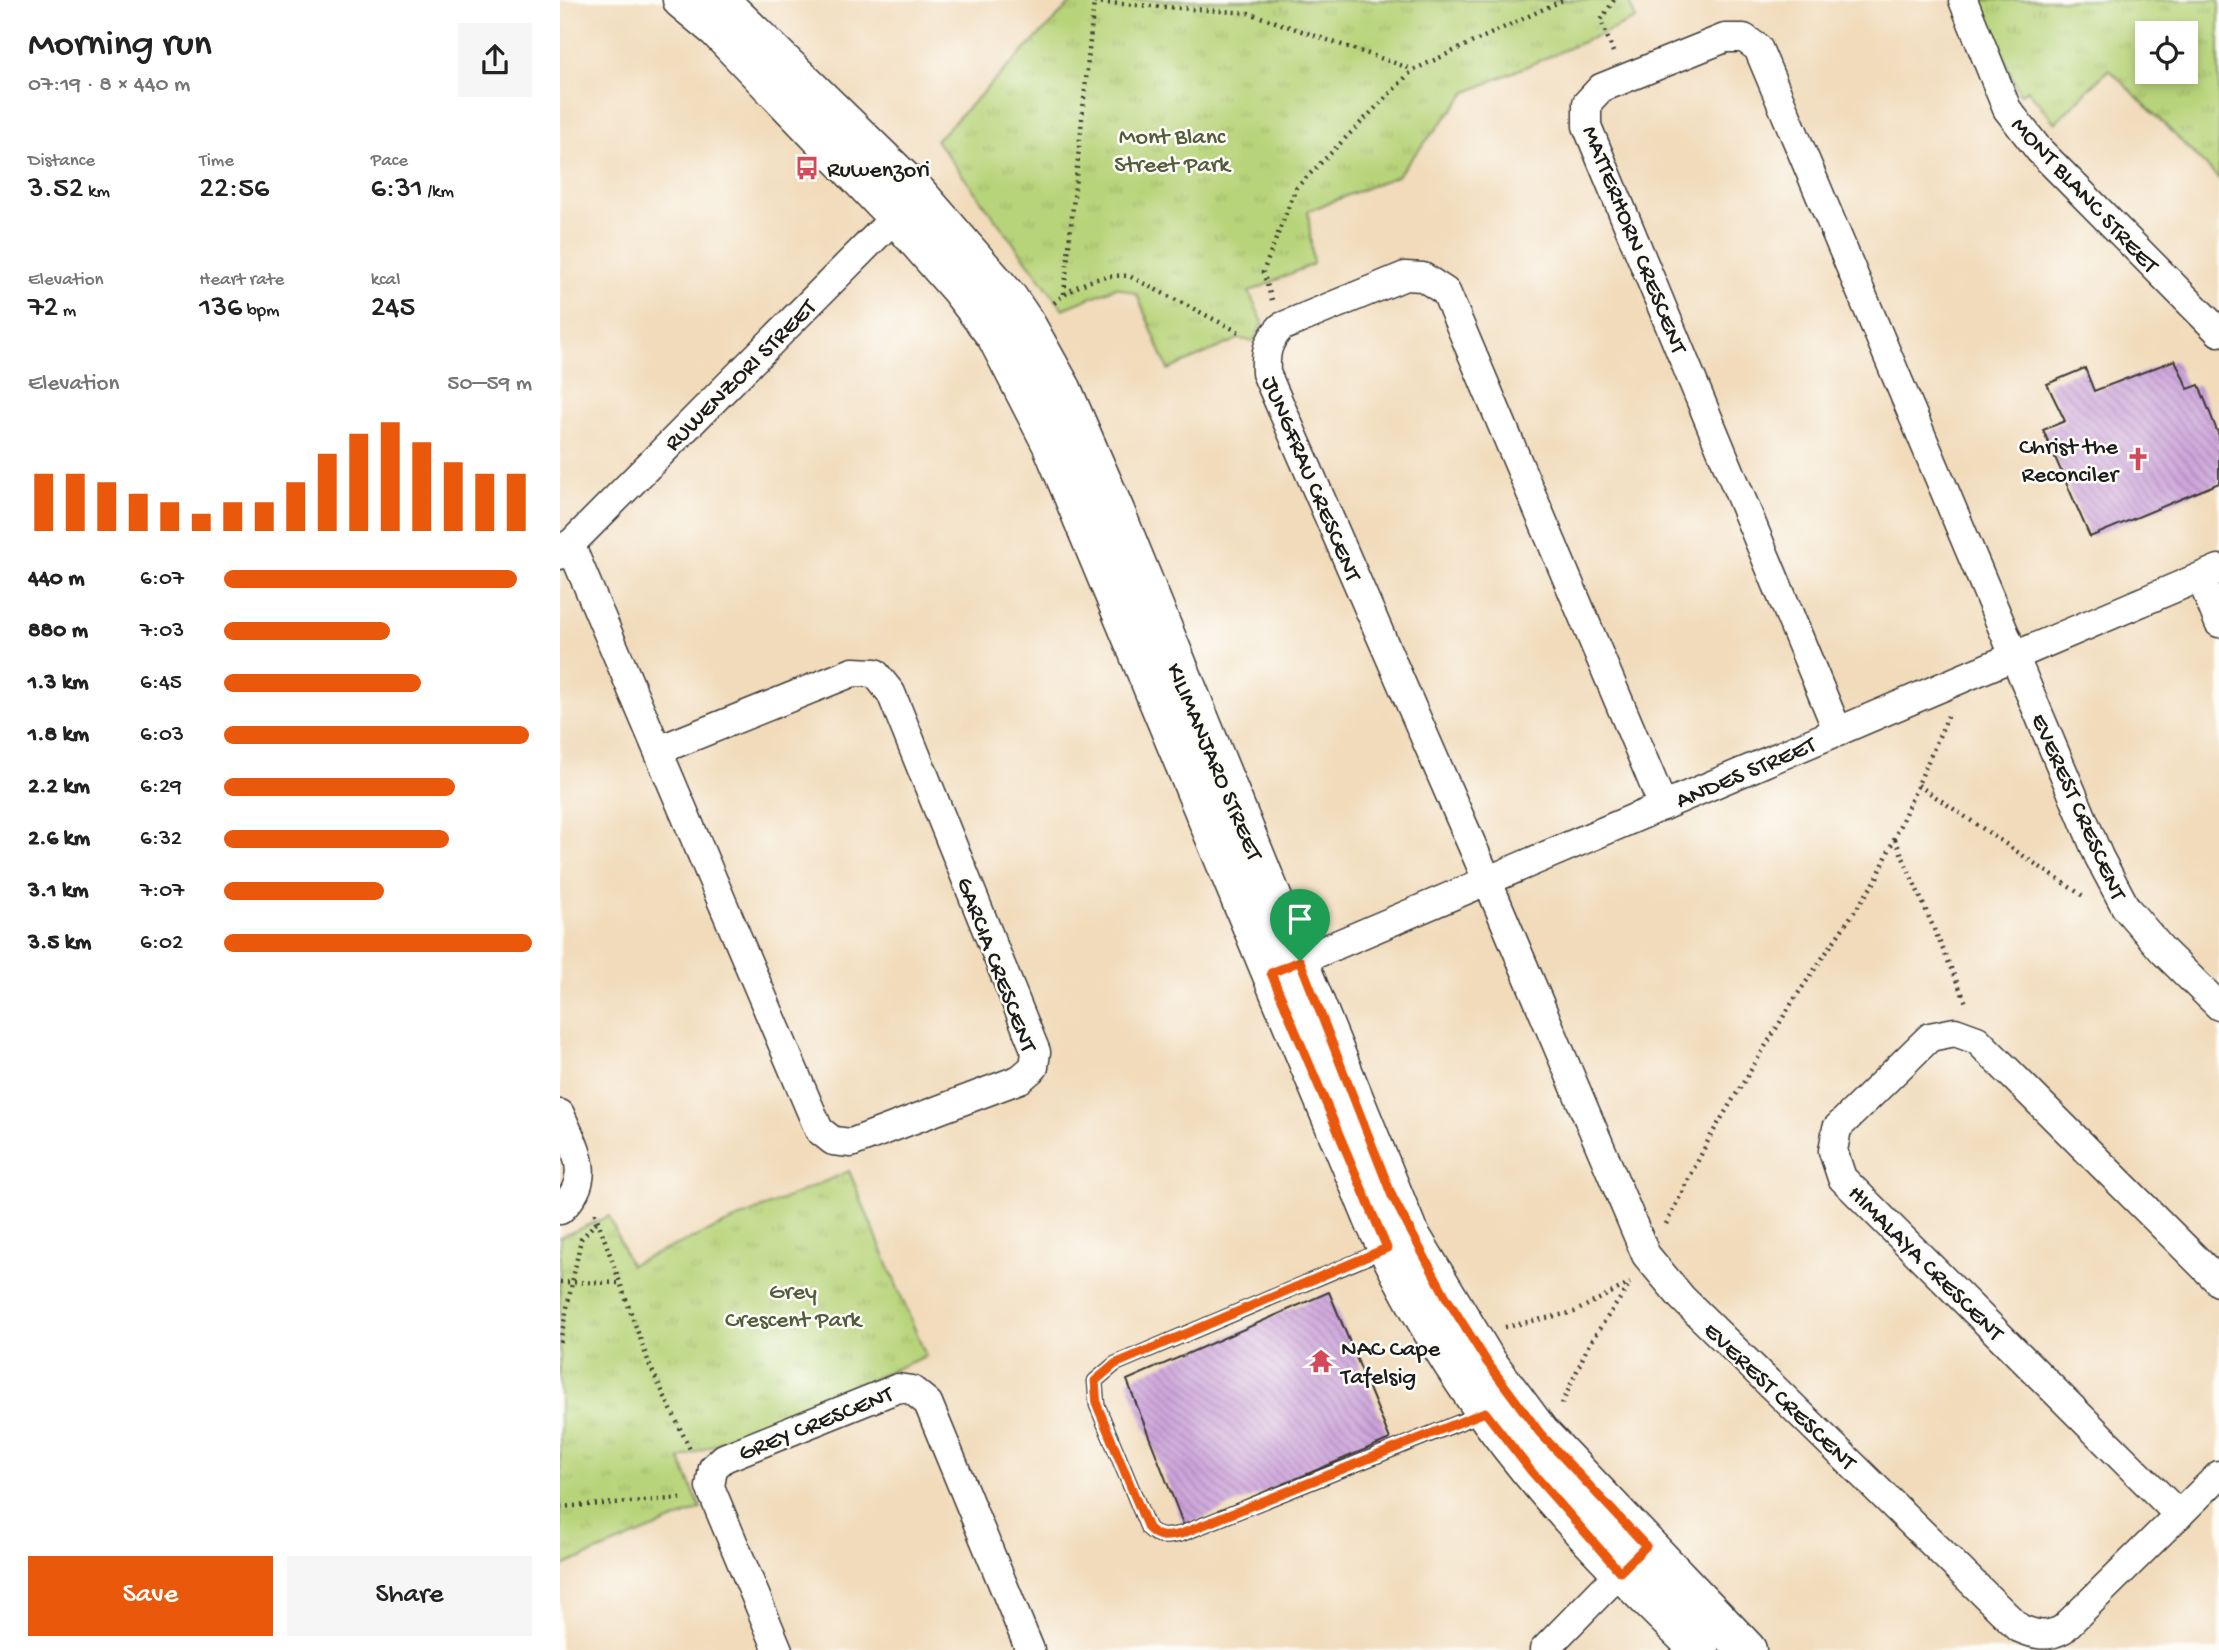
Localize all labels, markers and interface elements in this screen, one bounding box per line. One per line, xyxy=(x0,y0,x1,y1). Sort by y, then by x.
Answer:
map controls xyxy=(2135,21,2198,84)
button: locate xyxy=(2135,21,2198,84)
button: share xyxy=(458,23,532,97)
text: Morning run xyxy=(28,24,212,68)
text: 07:19 · 8 × 440 m xyxy=(28,72,190,99)
street label: MONT BLANC STREET xyxy=(2003,112,2165,282)
street label: MATTERHORN CRESCENT xyxy=(1574,122,1692,360)
park label: Mont Blanc Street Park xyxy=(1114,124,1232,181)
text: Distance xyxy=(28,150,95,173)
text: Time xyxy=(199,150,234,173)
text: Pace xyxy=(371,150,408,173)
bus stop icon: Ruwenzori xyxy=(793,154,821,182)
place label: Ruwenzori xyxy=(827,157,930,186)
text: 3.52 xyxy=(28,173,83,208)
text: 22:56 xyxy=(199,173,269,208)
text: 6:31 xyxy=(371,173,423,208)
text: km xyxy=(83,181,110,204)
text: /km xyxy=(423,181,454,204)
text: Elevation xyxy=(28,269,104,292)
text: Heart rate xyxy=(199,269,284,292)
text: kcal xyxy=(371,269,400,292)
text: 72 xyxy=(28,292,58,327)
text: 136 xyxy=(199,292,242,327)
text: 245 xyxy=(371,292,415,327)
street label: RUWENZORI STREET xyxy=(659,293,825,459)
text: m xyxy=(58,300,76,323)
text: bpm xyxy=(242,300,280,323)
text: Elevation xyxy=(28,371,119,398)
text: 50–59 m xyxy=(447,371,532,398)
street label: JUNGFRAU CRESCENT xyxy=(1253,372,1367,588)
place label: Christ the Reconciler xyxy=(2019,434,2120,491)
church icon: Christ the Reconciler xyxy=(2124,445,2152,473)
text: 440 m xyxy=(28,566,85,593)
text: 6:07 xyxy=(140,566,184,593)
text: 880 m xyxy=(28,618,88,645)
text: 7:03 xyxy=(140,618,184,645)
street label: KILIMANJARO STREET xyxy=(1158,659,1268,867)
text: 1.3 km xyxy=(28,670,88,697)
text: 6:45 xyxy=(140,670,182,697)
street label: EVEREST CRESCENT xyxy=(2023,710,2132,907)
text: 1.8 km xyxy=(28,722,89,749)
text: 6:03 xyxy=(140,722,184,749)
street label: ANDES STREET xyxy=(1672,731,1822,817)
text: 2.2 km xyxy=(28,774,90,801)
text: 6:29 xyxy=(140,774,182,801)
text: 2.6 km xyxy=(28,826,90,853)
text: 6:32 xyxy=(140,826,182,853)
street label: GARCIA CRESCENT xyxy=(948,874,1042,1058)
text: 3.1 km xyxy=(28,878,88,905)
text: 7:07 xyxy=(140,878,184,905)
pin xyxy=(1270,889,1330,961)
icon: arrive xyxy=(1281,900,1319,938)
text: 3.5 km xyxy=(28,930,91,957)
text: 6:02 xyxy=(140,930,183,957)
street label: HIMALAYA CRESCENT xyxy=(1840,1180,2010,1350)
park label: Grey Crescent Park xyxy=(725,1279,863,1336)
street label: EVEREST CRESCENT xyxy=(1696,1317,1862,1479)
place label: NAC Cape Tafelsig xyxy=(1339,1336,1441,1393)
temple icon: NAC Cape Tafelsig xyxy=(1307,1347,1335,1375)
street label: GREY CRESCENT xyxy=(735,1380,899,1469)
button: Save xyxy=(28,1556,273,1636)
button: Share xyxy=(287,1556,532,1636)

